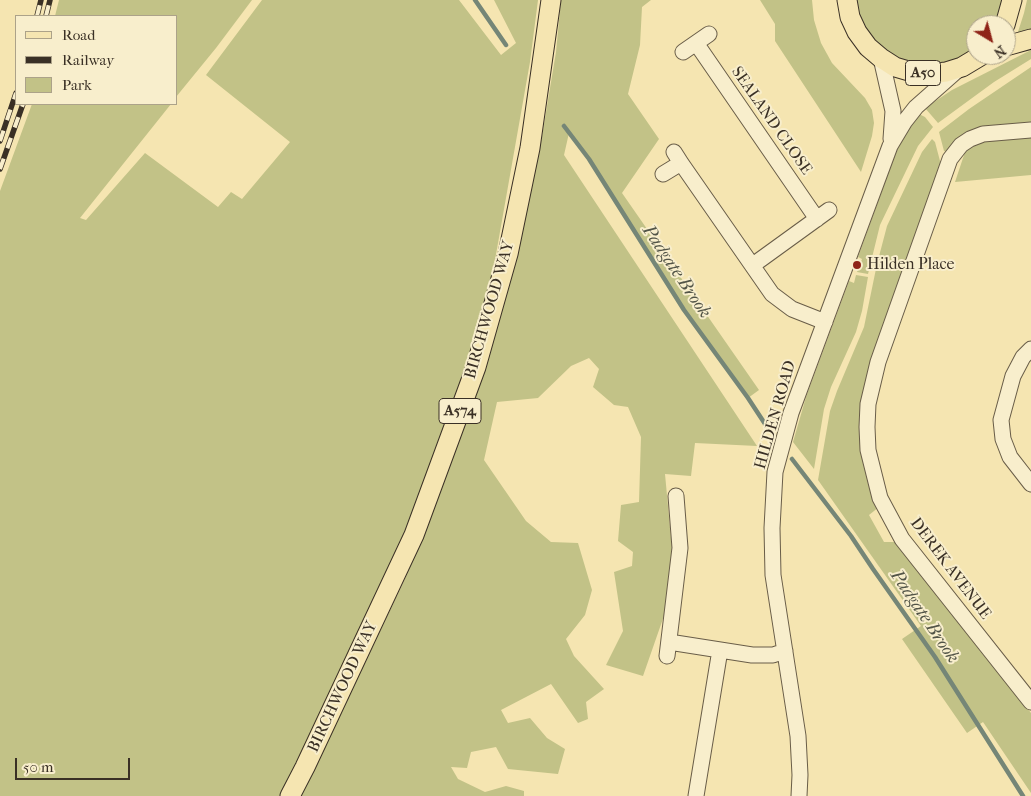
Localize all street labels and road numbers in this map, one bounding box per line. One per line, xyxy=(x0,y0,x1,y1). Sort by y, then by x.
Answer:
road number: A50 xyxy=(906,60,940,86)
street label: SEALAND CLOSE xyxy=(727,63,815,179)
street label: BIRCHWOOD WAY xyxy=(461,239,519,381)
street label: HILDEN ROAD xyxy=(751,359,801,471)
road number: A574 xyxy=(439,398,481,424)
street label: DEREK AVENUE xyxy=(906,514,994,624)
street label: BIRCHWOOD WAY xyxy=(304,618,382,756)

